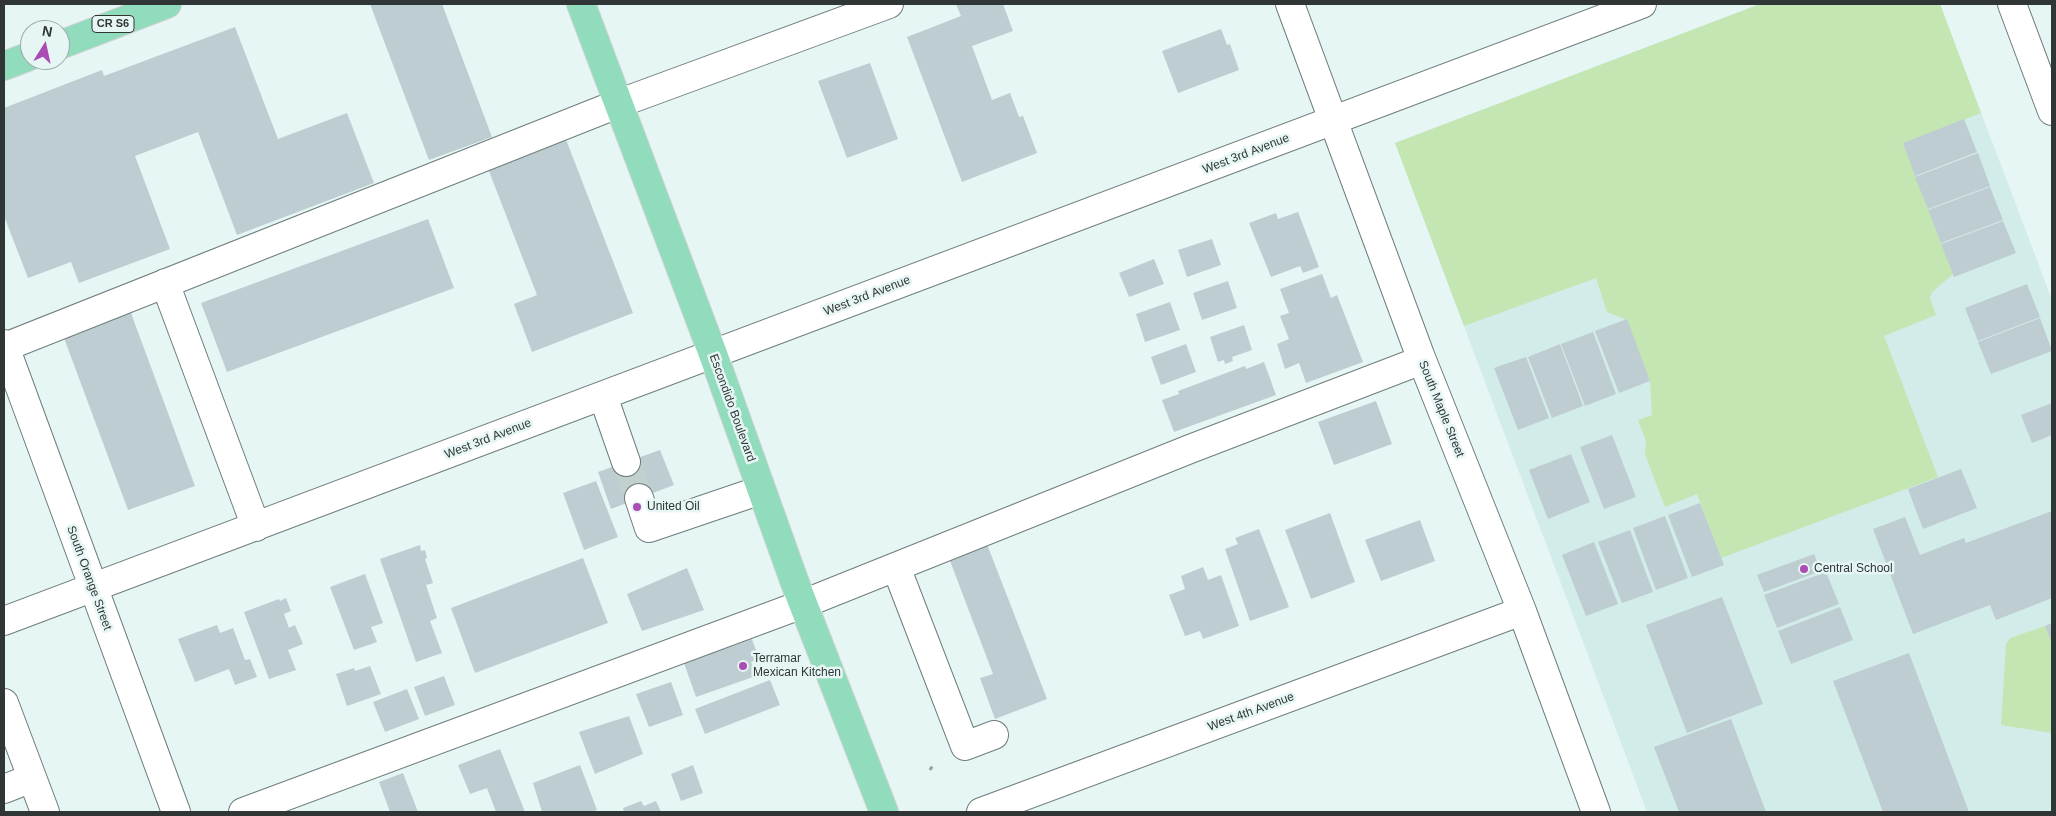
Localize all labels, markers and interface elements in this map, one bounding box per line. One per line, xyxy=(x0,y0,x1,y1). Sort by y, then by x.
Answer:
road number: CR S6 xyxy=(92,15,134,32)
north arrow xyxy=(20,20,70,70)
text: N xyxy=(41,22,54,40)
street label: West 3rd Avenue xyxy=(1201,131,1291,177)
street label: West 3rd Avenue xyxy=(822,273,912,319)
street label: Escondido Boulevard xyxy=(706,352,758,464)
street label: South Maple Street xyxy=(1415,359,1467,459)
street label: West 3rd Avenue xyxy=(443,416,533,462)
place label: United Oil xyxy=(647,500,700,514)
marker: United Oil xyxy=(631,501,643,513)
street label: South Orange Street xyxy=(63,524,115,632)
place label: Central School xyxy=(1814,562,1893,576)
marker: Central School xyxy=(1798,563,1810,575)
place label: Terramar Mexican Kitchen xyxy=(753,652,841,680)
marker: Terramar Mexican Kitchen xyxy=(737,660,749,672)
street label: West 4th Avenue xyxy=(1206,690,1296,734)

